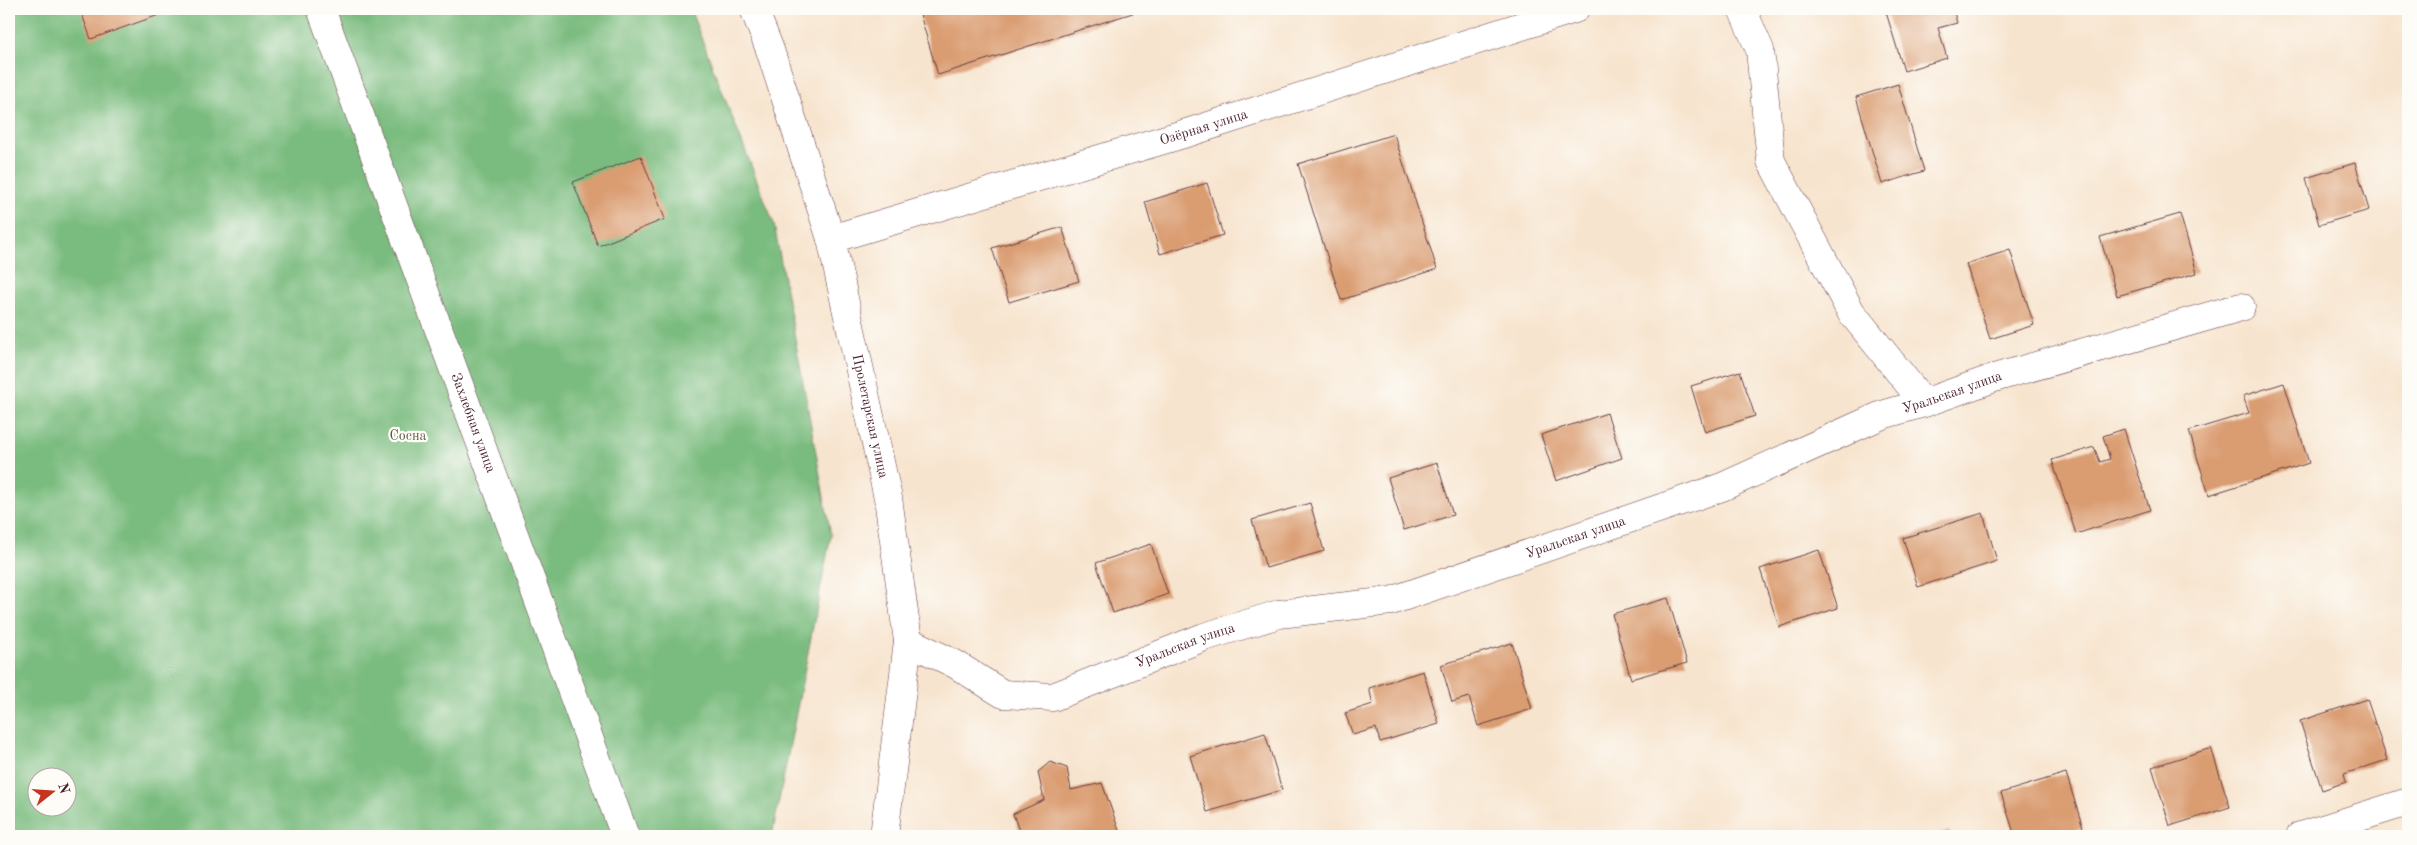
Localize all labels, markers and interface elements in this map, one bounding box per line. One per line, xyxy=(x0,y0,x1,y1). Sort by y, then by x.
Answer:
street label: Озёрная улица xyxy=(1158,107,1249,148)
street label: Пролетарская улица xyxy=(850,353,890,480)
street label: Уральская улица xyxy=(1901,369,2004,416)
street label: Захлебная улица xyxy=(448,371,498,475)
park label: Сосна xyxy=(389,429,427,443)
street label: Уральская улица xyxy=(1524,514,1627,561)
street label: Уральская улица xyxy=(1134,621,1236,670)
north arrow xyxy=(28,768,78,818)
text: N xyxy=(55,781,72,796)

